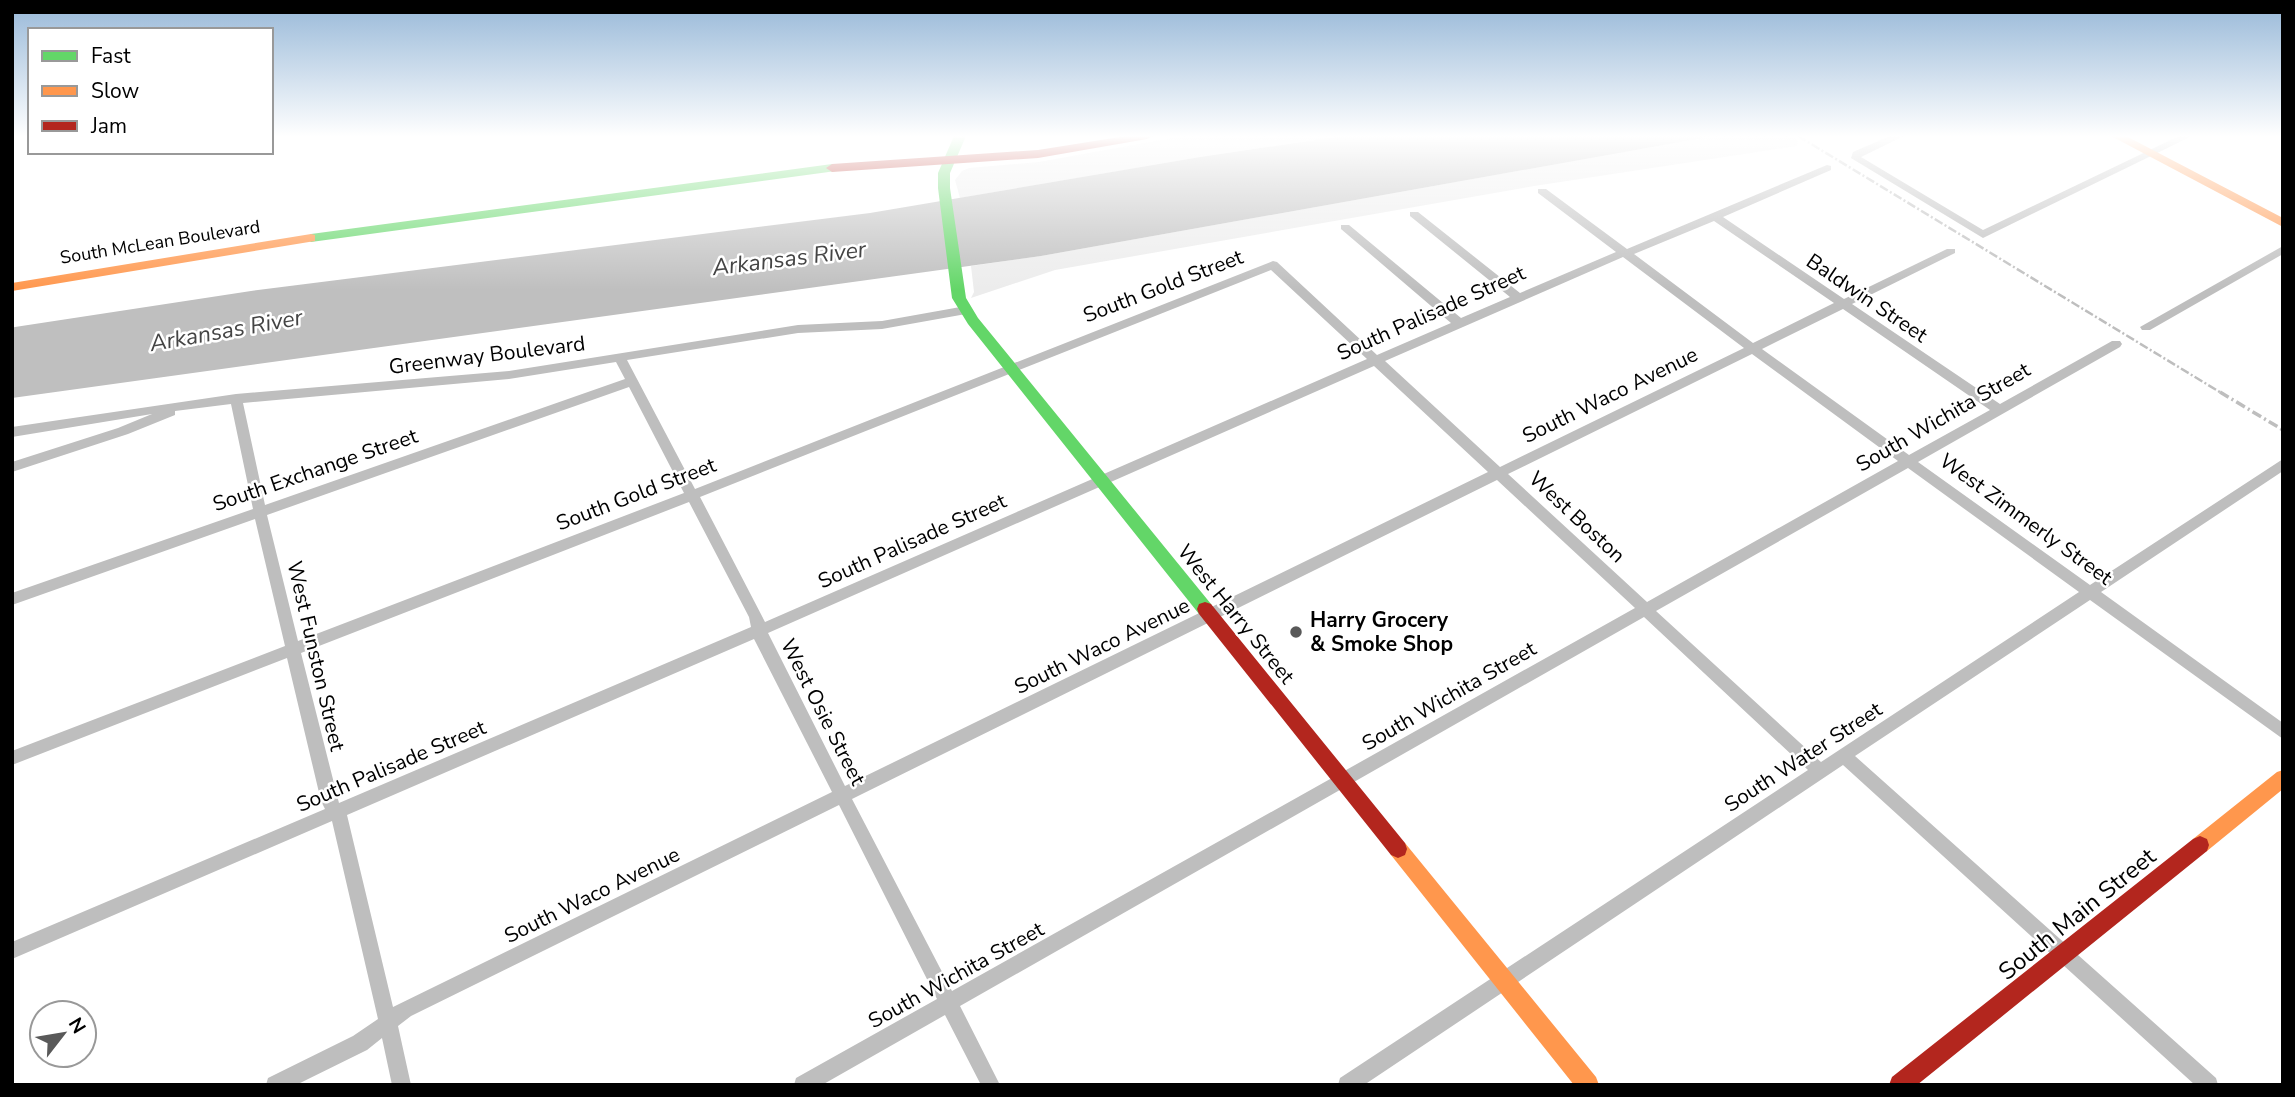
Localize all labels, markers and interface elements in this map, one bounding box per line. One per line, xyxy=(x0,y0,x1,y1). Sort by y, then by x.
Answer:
legend xyxy=(28,28,273,154)
text: Fast xyxy=(91,42,131,70)
text: Slow xyxy=(91,77,140,105)
text: Jam xyxy=(90,112,127,140)
street label: South McLean Boulevard xyxy=(58,214,262,270)
water label: Arkansas River xyxy=(709,234,868,283)
street label: South Gold Street xyxy=(1079,242,1248,329)
street label: Baldwin Street xyxy=(1801,247,1934,349)
street label: South Palisade Street xyxy=(1332,259,1530,367)
water label: Arkansas River xyxy=(146,302,306,359)
street label: Greenway Boulevard xyxy=(387,329,587,381)
street label: South Waco Avenue xyxy=(1518,340,1702,450)
street label: South Wichita Street xyxy=(1851,355,2036,478)
street label: South Exchange Street xyxy=(209,422,422,518)
street label: West Zimmerly Street xyxy=(1934,447,2119,592)
street label: South Gold Street xyxy=(552,450,721,537)
street label: West Boston xyxy=(1523,465,1631,569)
street label: South Palisade Street xyxy=(813,487,1011,595)
street label: West Harry Street xyxy=(1171,538,1301,690)
street label: West Funston Street xyxy=(281,558,352,754)
street label: South Waco Avenue xyxy=(1010,591,1194,701)
place label: Harry Grocery & Smoke Shop xyxy=(1310,606,1453,658)
marker: Harry Grocery & Smoke Shop xyxy=(1288,624,1304,640)
street label: West Osie Street xyxy=(774,634,872,791)
street label: South Wichita Street xyxy=(1357,634,1542,757)
street label: South Water Street xyxy=(1719,695,1888,819)
street label: South Palisade Street xyxy=(292,713,491,819)
street label: South Waco Avenue xyxy=(500,840,684,950)
street label: South Main Street xyxy=(1992,840,2163,987)
street label: South Wichita Street xyxy=(863,915,1049,1035)
north arrow xyxy=(28,999,98,1069)
text: N xyxy=(62,1013,92,1039)

